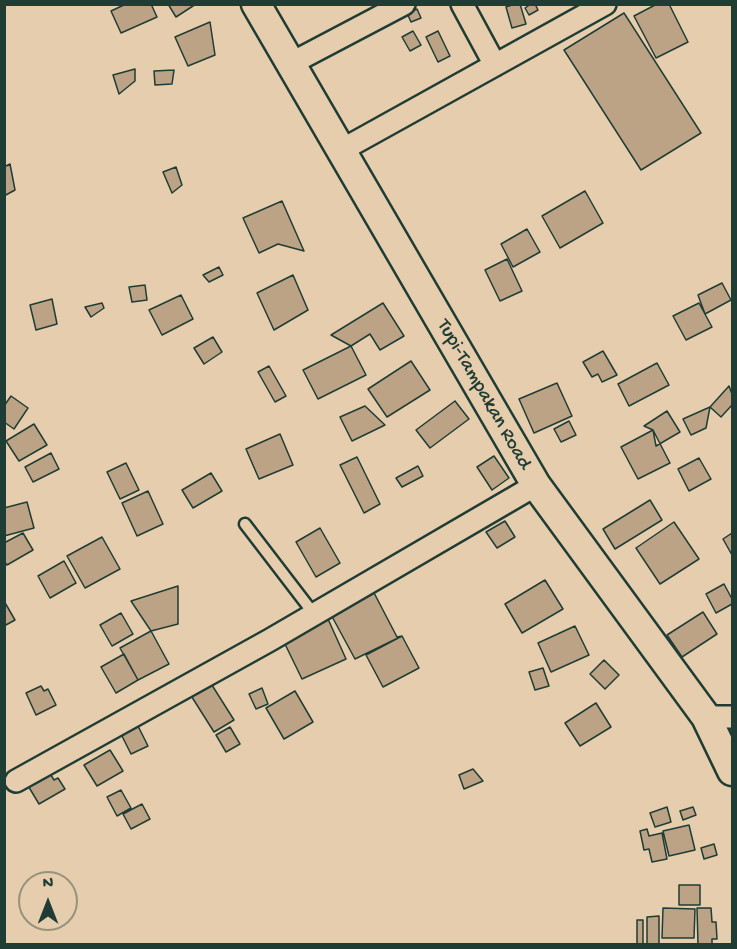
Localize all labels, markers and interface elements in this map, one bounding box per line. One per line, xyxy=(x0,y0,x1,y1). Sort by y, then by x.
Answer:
street label: Tupi-Tampakan Road xyxy=(430,316,536,474)
north arrow xyxy=(18,871,78,931)
text: N xyxy=(43,875,53,894)

